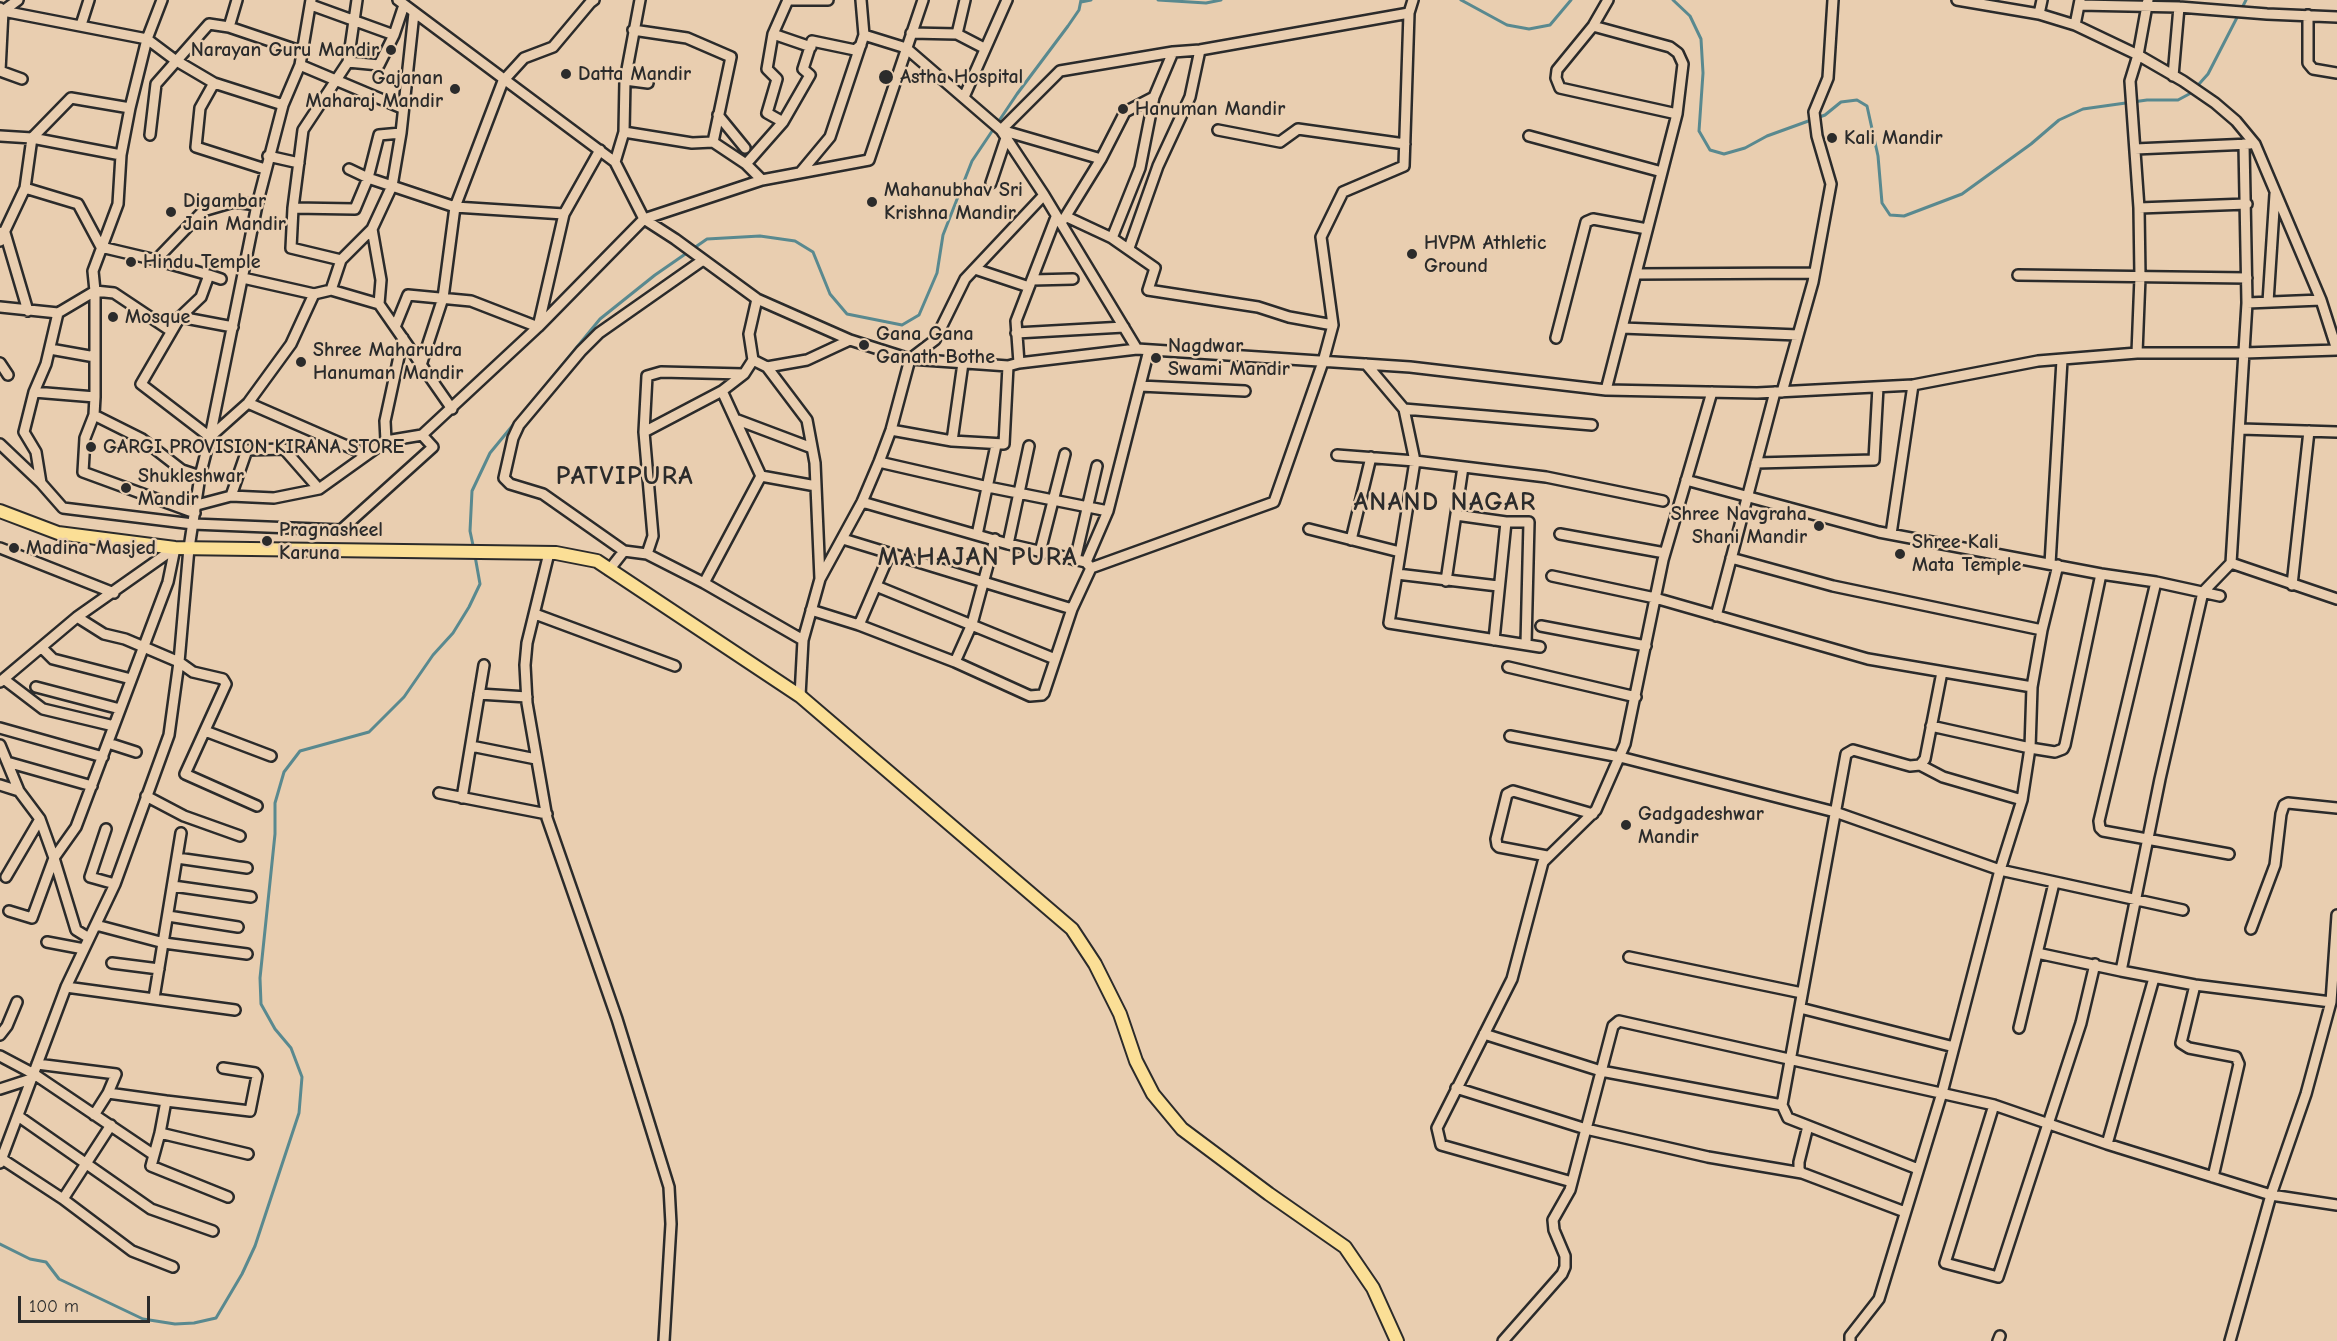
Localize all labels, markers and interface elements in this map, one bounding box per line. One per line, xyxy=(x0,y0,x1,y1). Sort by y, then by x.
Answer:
place label: Narayan Guru Mandir xyxy=(191,38,379,62)
marker: Narayan Guru Mandir xyxy=(384,43,398,57)
place label: Datta Mandir xyxy=(578,62,691,86)
place label: Astha Hospital xyxy=(900,65,1023,89)
place label: Gajanan Maharaj Mandir xyxy=(306,66,443,113)
marker: Datta Mandir xyxy=(559,67,573,81)
marker: Astha Hospital xyxy=(877,68,895,86)
marker: Gajanan Maharaj Mandir xyxy=(448,82,462,96)
place label: Hanuman Mandir xyxy=(1135,97,1285,121)
marker: Hanuman Mandir xyxy=(1116,102,1130,116)
place label: Kali Mandir xyxy=(1844,126,1943,150)
marker: Kali Mandir xyxy=(1825,131,1839,145)
place label: Mahanubhav Sri Krishna Mandir xyxy=(884,178,1023,225)
place label: Digambar Jain Mandir xyxy=(183,189,286,236)
marker: Mahanubhav Sri Krishna Mandir xyxy=(865,195,879,209)
marker: Digambar Jain Mandir xyxy=(164,205,178,219)
place label: HVPM Athletic Ground xyxy=(1424,231,1546,278)
marker: HVPM Athletic Ground xyxy=(1405,247,1419,261)
place label: Hindu Temple xyxy=(143,250,260,274)
marker: Hindu Temple xyxy=(124,255,138,269)
place label: Mosque xyxy=(125,305,190,329)
marker: Mosque xyxy=(106,310,120,324)
place label: Gana Gana Ganath Bothe xyxy=(876,322,995,369)
place label: Nagdwar Swami Mandir xyxy=(1168,334,1290,381)
place label: Shree Maharudra Hanuman Mandir xyxy=(313,338,463,385)
marker: Gana Gana Ganath Bothe xyxy=(857,338,871,352)
marker: Nagdwar Swami Mandir xyxy=(1149,351,1163,365)
marker: Shree Maharudra Hanuman Mandir xyxy=(294,355,308,369)
place label: GARGI PROVISION KIRANA STORE xyxy=(103,435,404,459)
marker: GARGI PROVISION KIRANA STORE xyxy=(84,440,98,454)
district label: PATVIPURA xyxy=(556,461,694,493)
place label: Shukleshwar Mandir xyxy=(138,464,244,511)
marker: Shukleshwar Mandir xyxy=(119,481,133,495)
district label: ANAND NAGAR xyxy=(1353,487,1537,519)
place label: Shree Navgraha Shani Mandir xyxy=(1671,502,1807,549)
place label: Pragnasheel Karuna xyxy=(279,518,383,565)
marker: Shree Navgraha Shani Mandir xyxy=(1812,519,1826,533)
place label: Shree Kali Mata Temple xyxy=(1912,530,2021,577)
marker: Pragnasheel Karuna xyxy=(260,534,274,548)
place label: Madina Masjed xyxy=(26,536,156,560)
marker: Madina Masjed xyxy=(7,541,21,555)
district label: MAHAJAN PURA xyxy=(878,542,1078,574)
marker: Shree Kali Mata Temple xyxy=(1893,547,1907,561)
place label: Gadgadeshwar Mandir xyxy=(1638,802,1764,849)
marker: Gadgadeshwar Mandir xyxy=(1619,818,1633,832)
scale bar xyxy=(21,1284,153,1322)
text: 100 m xyxy=(29,1296,79,1317)

